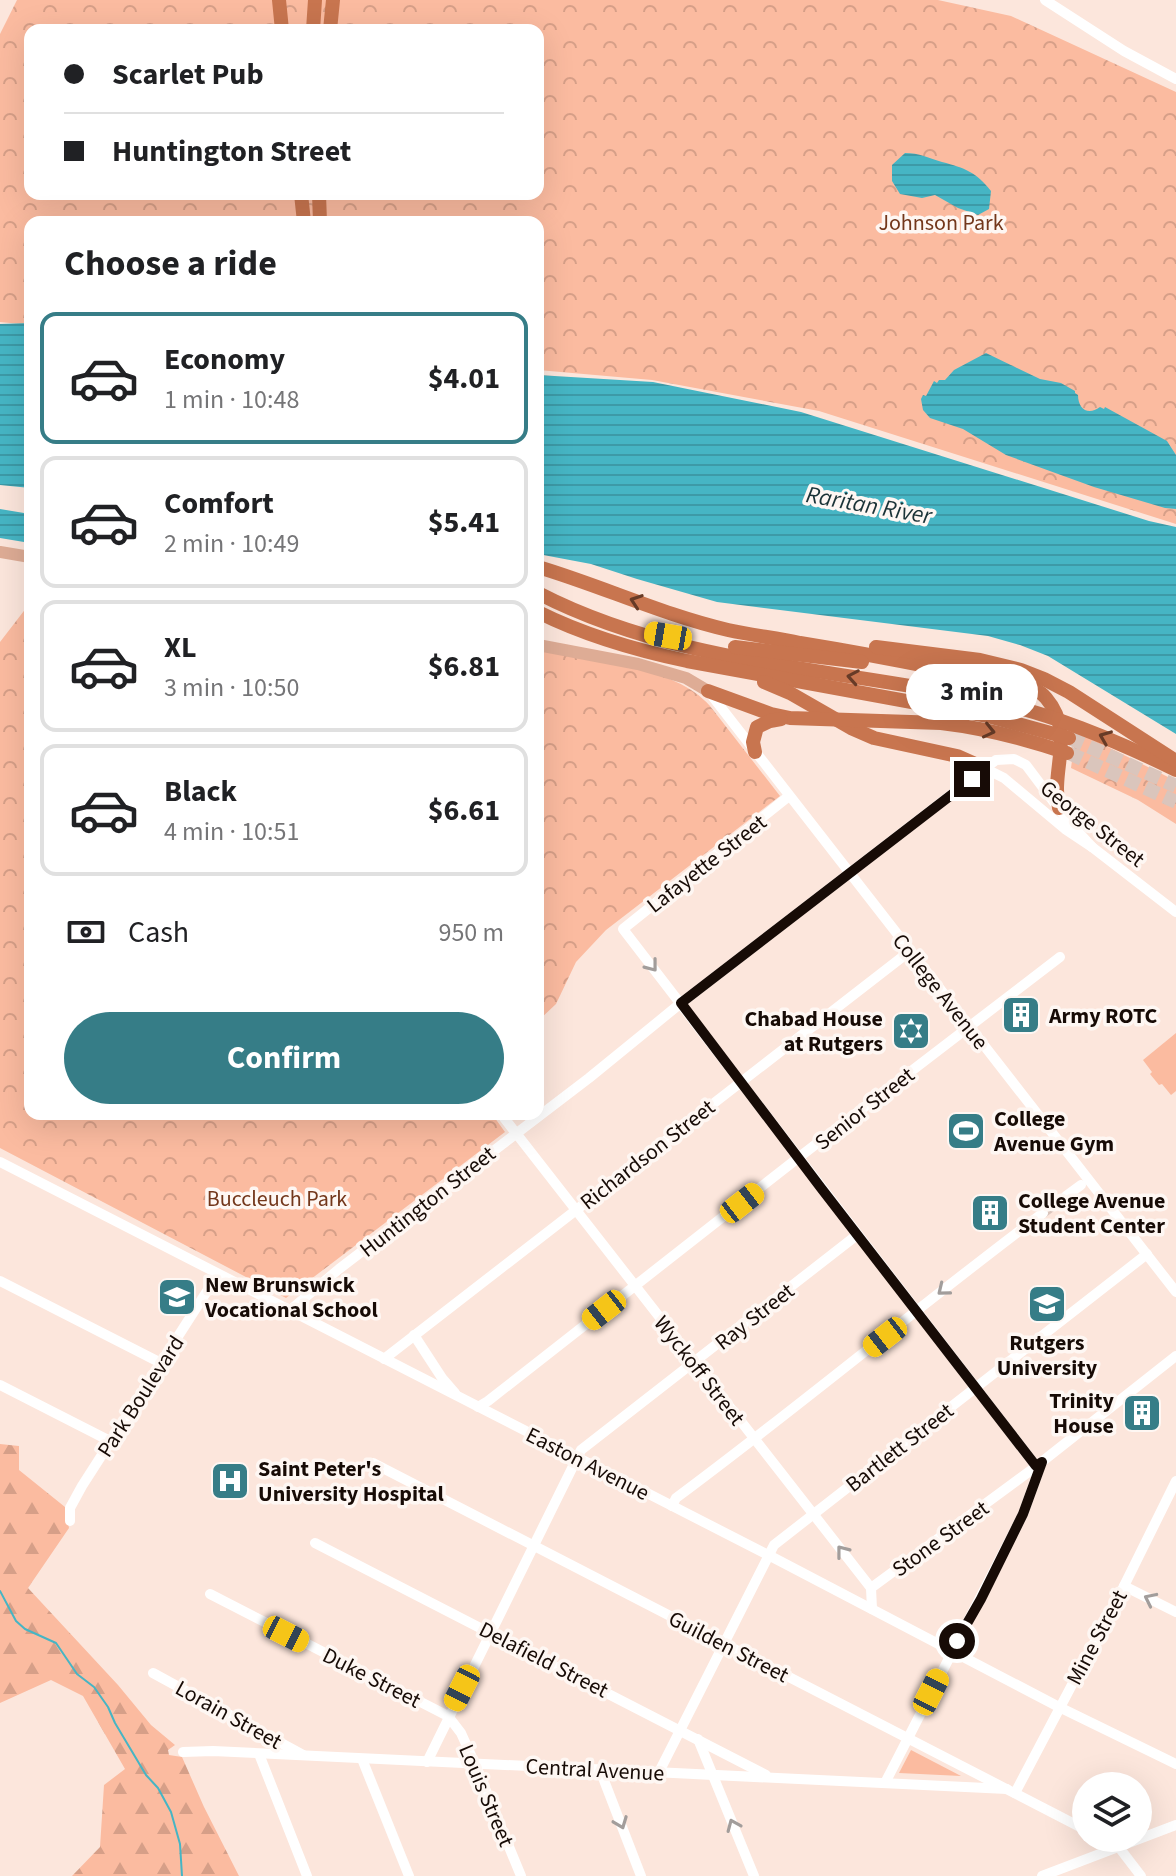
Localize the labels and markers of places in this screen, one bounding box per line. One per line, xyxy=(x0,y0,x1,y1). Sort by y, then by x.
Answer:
building icon: Army ROTC xyxy=(1000,994,1042,1036)
place label: Army ROTC xyxy=(1048,1000,1158,1032)
place label: Chabad House at Rutgers xyxy=(744,1003,883,1060)
synagogue icon: Chabad House at Rutgers xyxy=(890,1010,932,1052)
place label: College Avenue Gym xyxy=(993,1103,1114,1160)
sports icon: College Avenue Gym xyxy=(945,1110,987,1152)
place label: College Avenue Student Center xyxy=(1018,1185,1165,1242)
building icon: College Avenue Student Center xyxy=(969,1192,1011,1234)
place label: New Brunswick Vocational School xyxy=(204,1269,378,1326)
school or university icon: New Brunswick Vocational School xyxy=(156,1276,198,1318)
school or university icon: Rutgers University xyxy=(1026,1283,1068,1325)
place label: Rutgers University xyxy=(997,1327,1098,1384)
place label: Trinity House xyxy=(1049,1385,1115,1442)
building icon: Trinity House xyxy=(1121,1392,1163,1434)
place label: Saint Peter's University Hospital xyxy=(258,1453,445,1510)
hospital icon: Saint Peter's University Hospital xyxy=(209,1460,251,1502)

